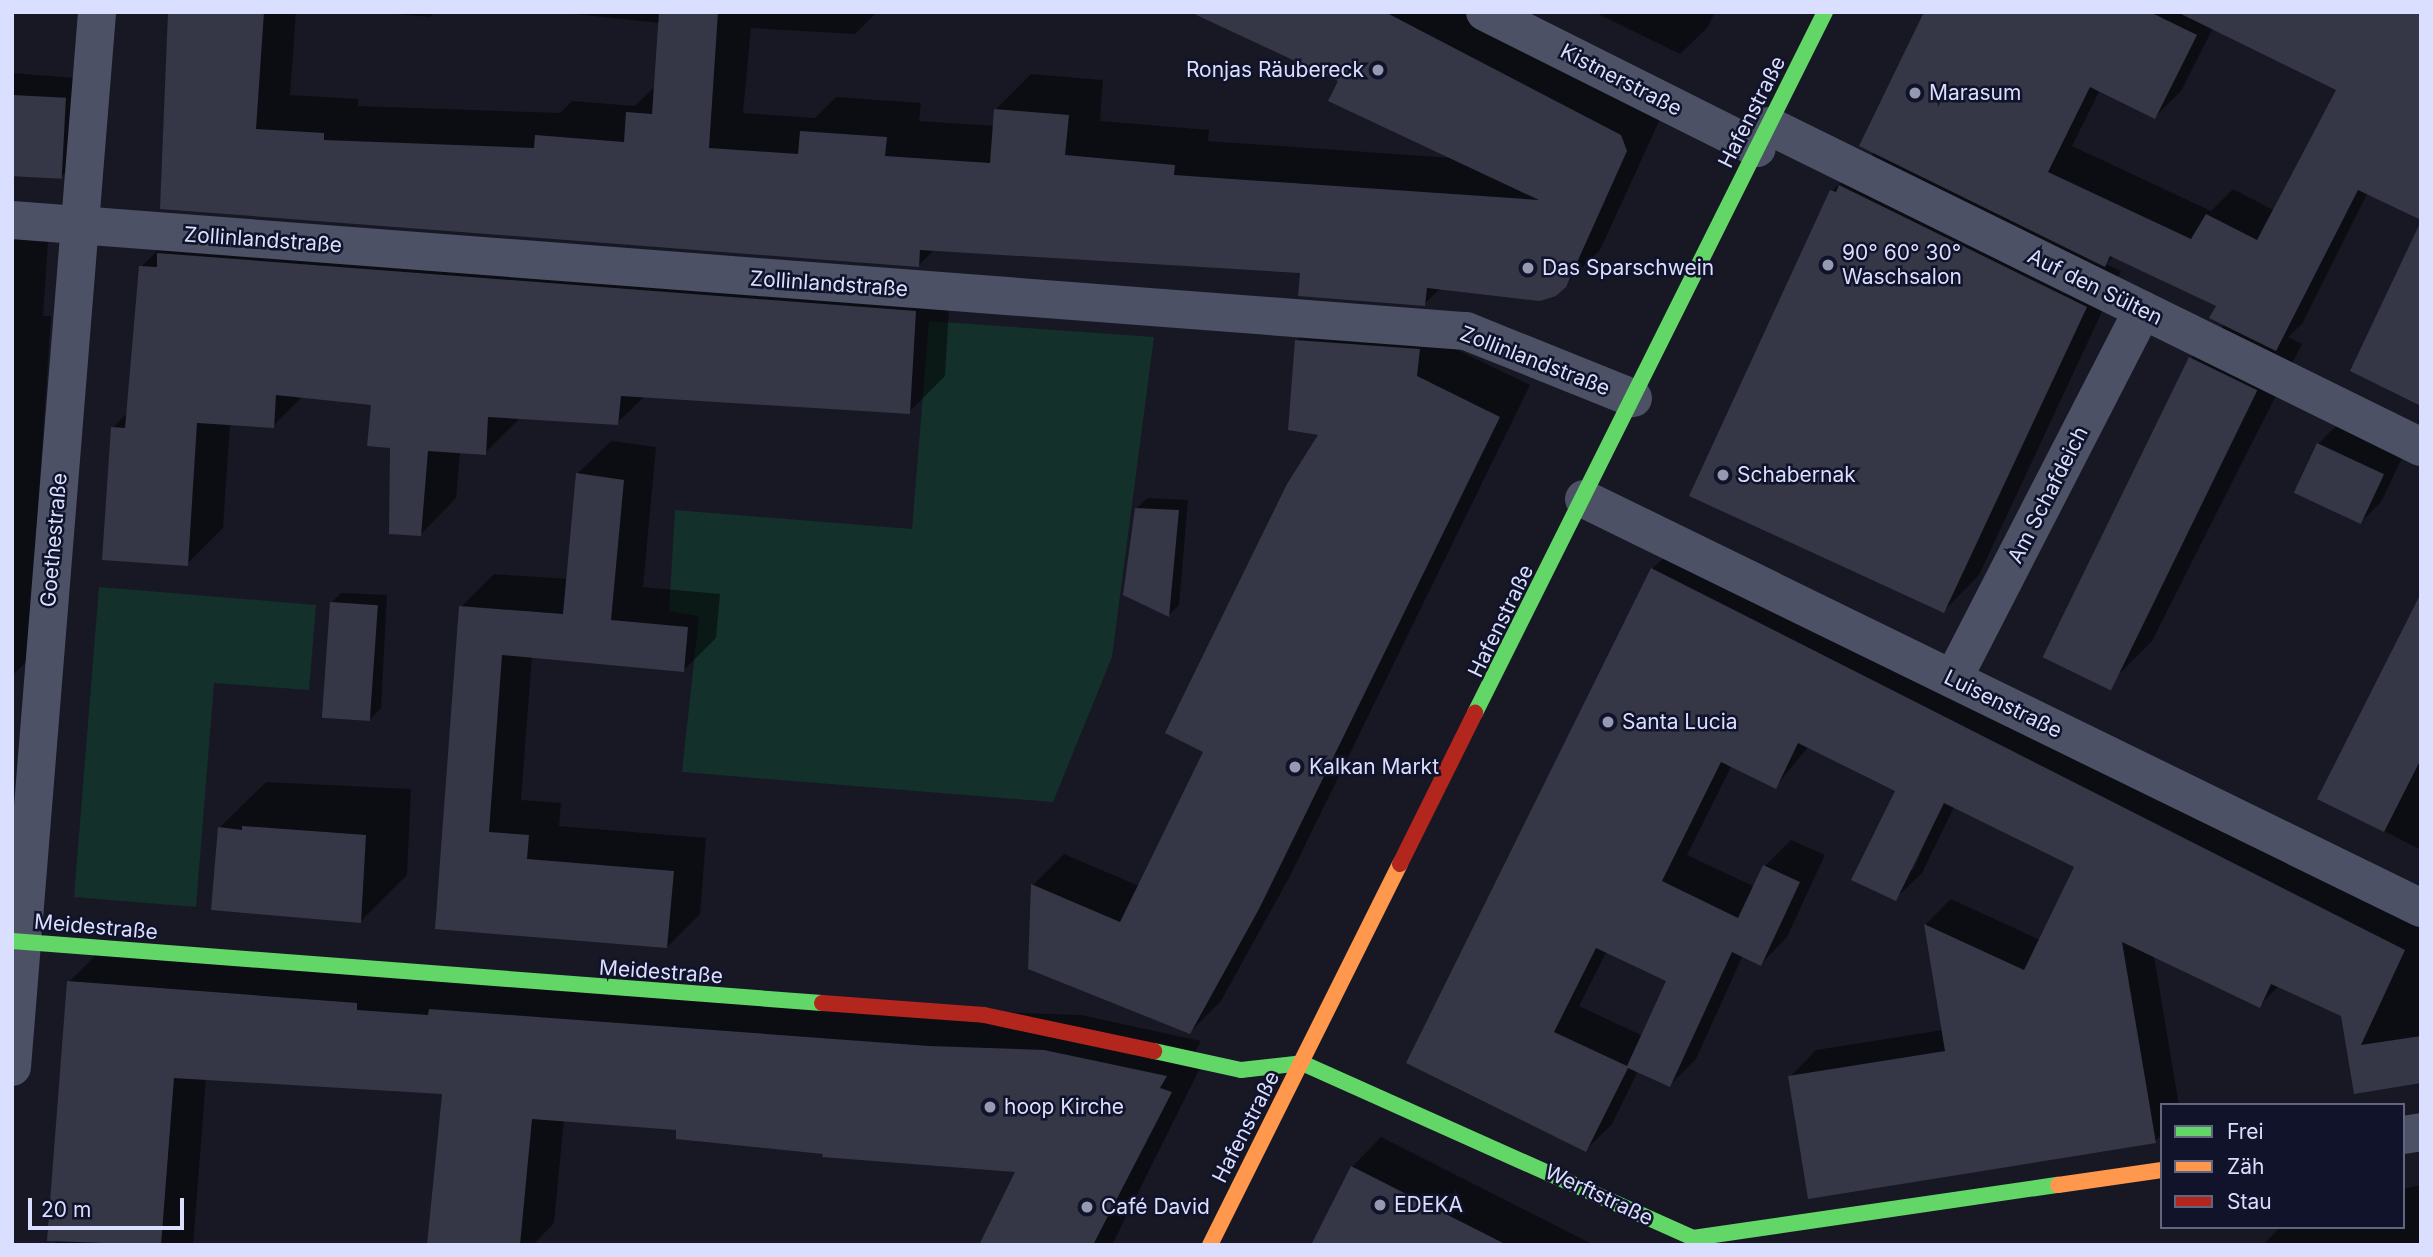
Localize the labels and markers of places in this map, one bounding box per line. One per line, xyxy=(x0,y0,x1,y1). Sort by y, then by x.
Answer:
place label: Ronjas Räubereck xyxy=(1186,57,1364,83)
marker: Ronjas Räubereck xyxy=(1370,62,1386,78)
place label: Marasum xyxy=(1929,80,2021,106)
marker: Marasum xyxy=(1907,85,1923,101)
place label: 90° 60° 30° Waschsalon xyxy=(1842,240,1962,290)
place label: Das Sparschwein xyxy=(1542,255,1714,281)
marker: 90° 60° 30° Waschsalon xyxy=(1820,257,1836,273)
marker: Das Sparschwein xyxy=(1520,260,1536,276)
place label: Schabernak xyxy=(1737,462,1856,488)
marker: Schabernak xyxy=(1715,467,1731,483)
place label: Santa Lucia xyxy=(1622,709,1738,735)
marker: Santa Lucia xyxy=(1600,714,1616,730)
place label: Kalkan Markt xyxy=(1309,754,1439,780)
marker: Kalkan Markt xyxy=(1287,759,1303,775)
place label: hoop Kirche xyxy=(1004,1094,1124,1120)
marker: hoop Kirche xyxy=(982,1099,998,1115)
place label: EDEKA xyxy=(1394,1192,1463,1218)
place label: Café David xyxy=(1101,1194,1210,1220)
marker: EDEKA xyxy=(1372,1197,1388,1213)
marker: Café David xyxy=(1079,1199,1095,1215)

